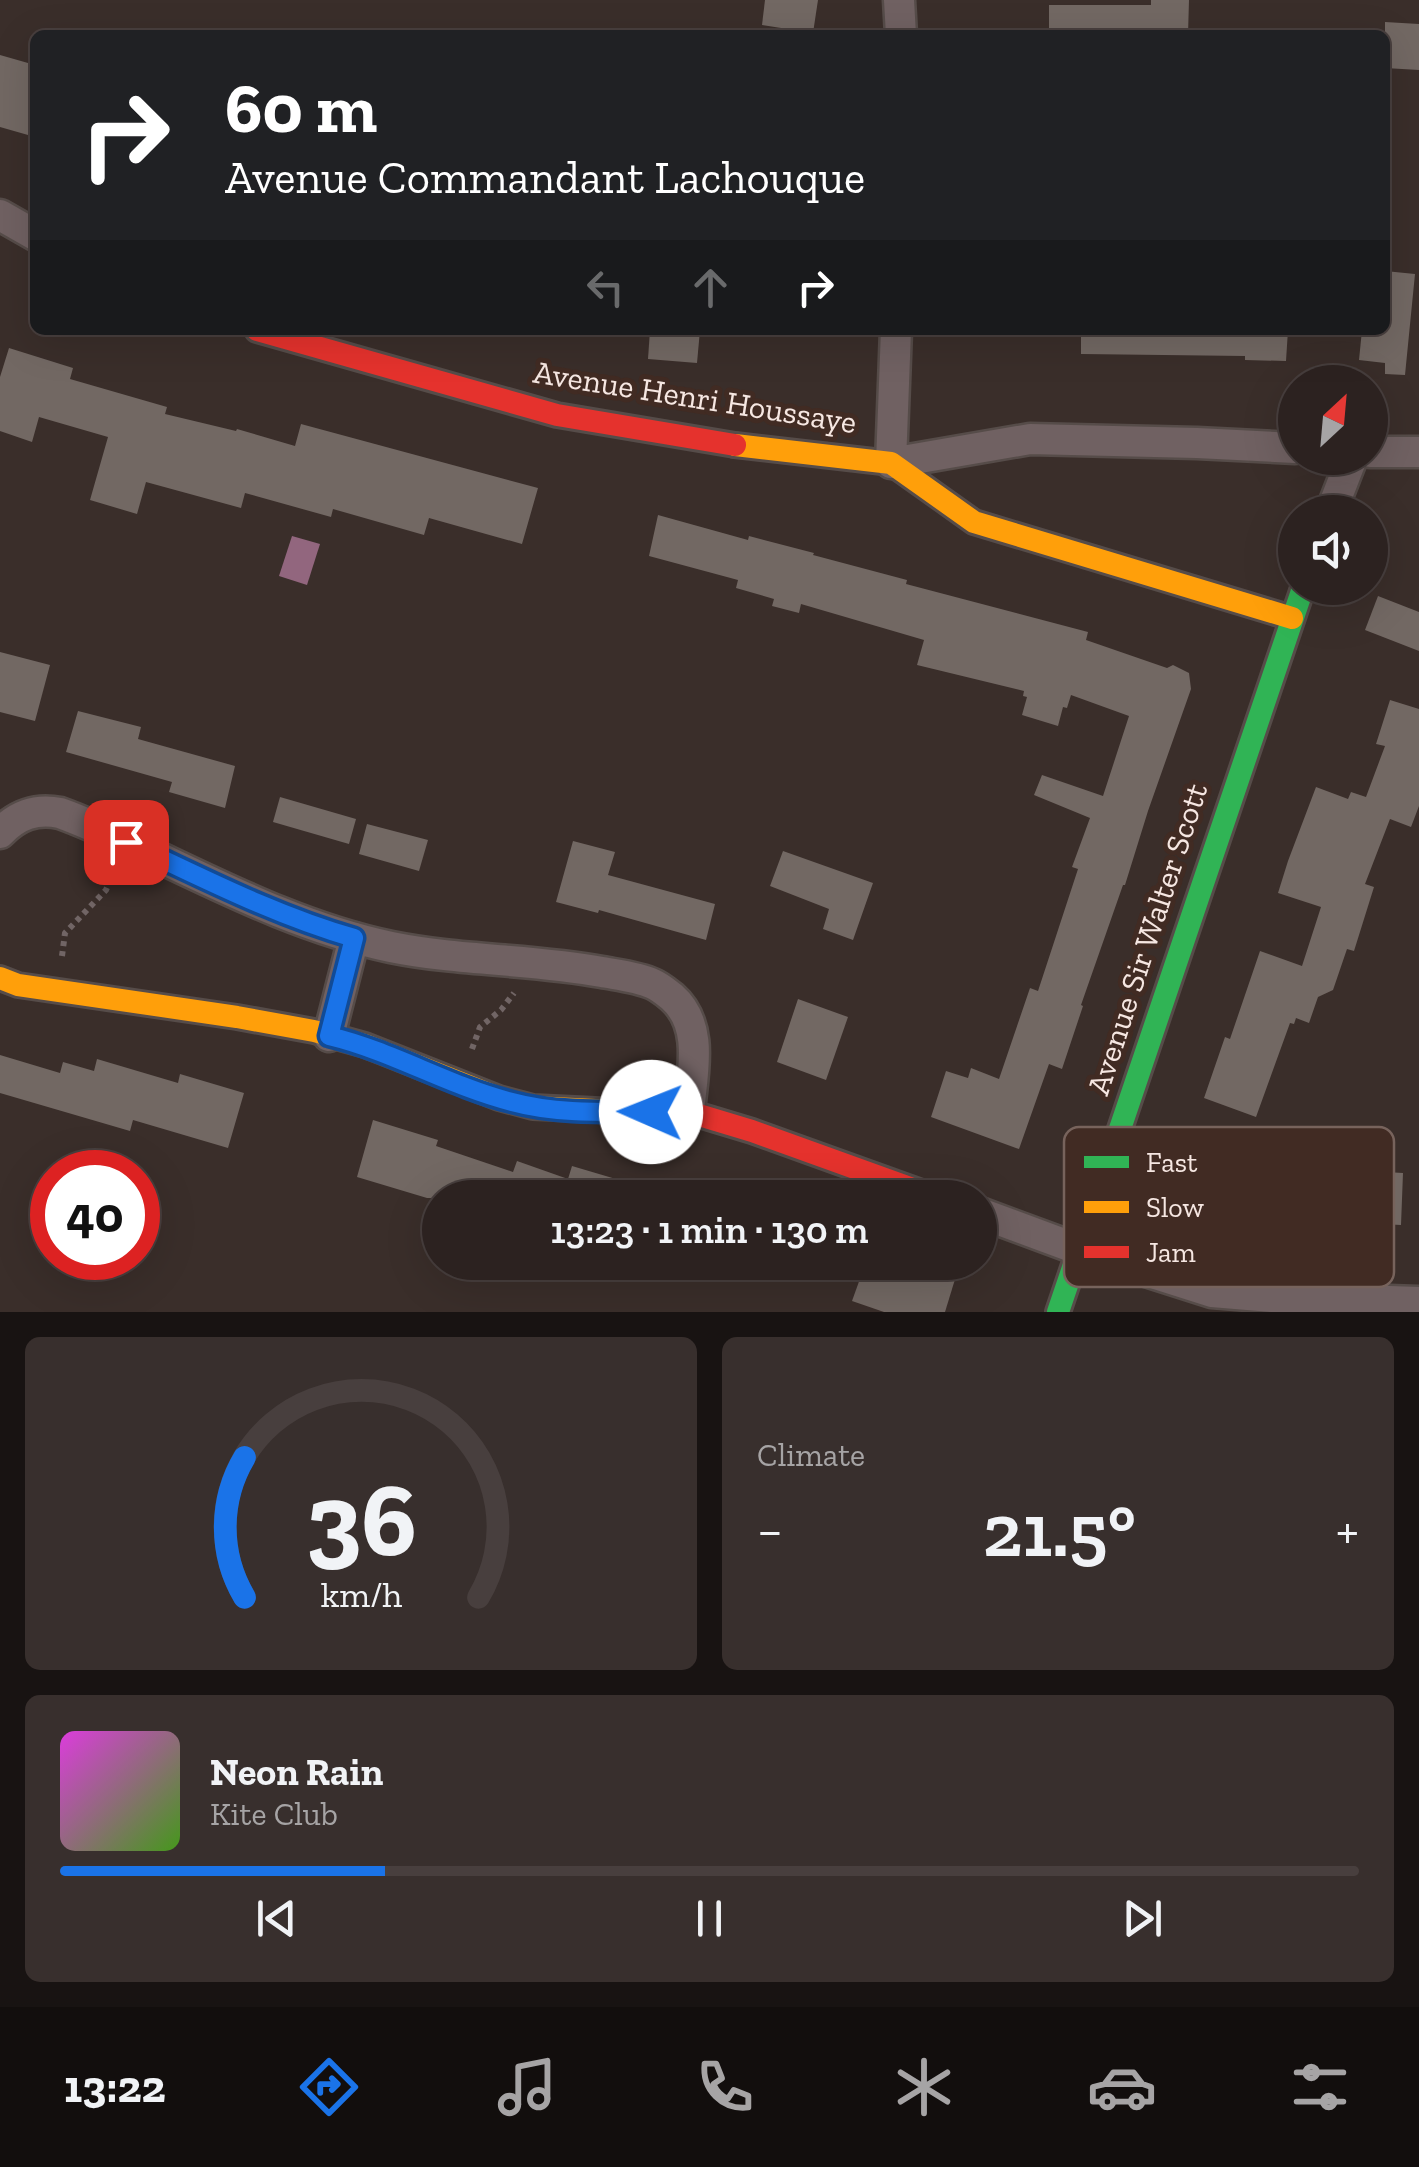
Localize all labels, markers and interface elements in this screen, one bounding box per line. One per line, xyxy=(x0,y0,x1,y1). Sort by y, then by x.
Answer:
text: 60 m xyxy=(225,66,377,150)
icon: right xyxy=(60,70,190,200)
text: Avenue Commandant Lachouque xyxy=(225,151,865,205)
icon: left xyxy=(578,260,633,315)
icon: ahead xyxy=(683,260,738,315)
icon: right xyxy=(788,260,843,315)
street label: Avenue Henri Houssaye xyxy=(531,353,859,441)
north arrow xyxy=(1278,365,1388,475)
map controls xyxy=(1278,365,1388,605)
button: sound xyxy=(1278,495,1388,605)
street label: Avenue Sir Walter Scott xyxy=(1079,778,1215,1100)
pin xyxy=(84,800,169,885)
icon: arrive xyxy=(99,815,154,870)
position arrow xyxy=(599,1060,703,1164)
legend xyxy=(1064,1127,1394,1287)
text: Fast xyxy=(1146,1146,1198,1179)
speed limit sign: 40 xyxy=(30,1150,160,1280)
text: Slow xyxy=(1146,1191,1204,1224)
text: 13:23 · 1 min · 130 m xyxy=(551,1207,868,1253)
text: Jam xyxy=(1146,1236,1196,1269)
text: Climate xyxy=(757,1436,865,1474)
text: 36 xyxy=(305,1457,417,1582)
text: 21.5° xyxy=(983,1485,1136,1575)
text: − xyxy=(757,1497,783,1563)
text: + xyxy=(1336,1497,1359,1563)
text: km/h xyxy=(320,1573,402,1616)
text: Neon Rain xyxy=(210,1749,383,1795)
text: Kite Club xyxy=(210,1795,338,1833)
icon: previous xyxy=(249,1891,304,1946)
icon: pause xyxy=(682,1891,737,1946)
icon: next xyxy=(1115,1891,1170,1946)
icon: directions xyxy=(294,2052,364,2122)
icon: music xyxy=(492,2052,562,2122)
icon: phone xyxy=(690,2052,760,2122)
icon: climate xyxy=(889,2052,959,2122)
icon: car xyxy=(1087,2052,1157,2122)
icon: filters xyxy=(1285,2052,1355,2122)
text: 13:22 xyxy=(64,2060,166,2114)

